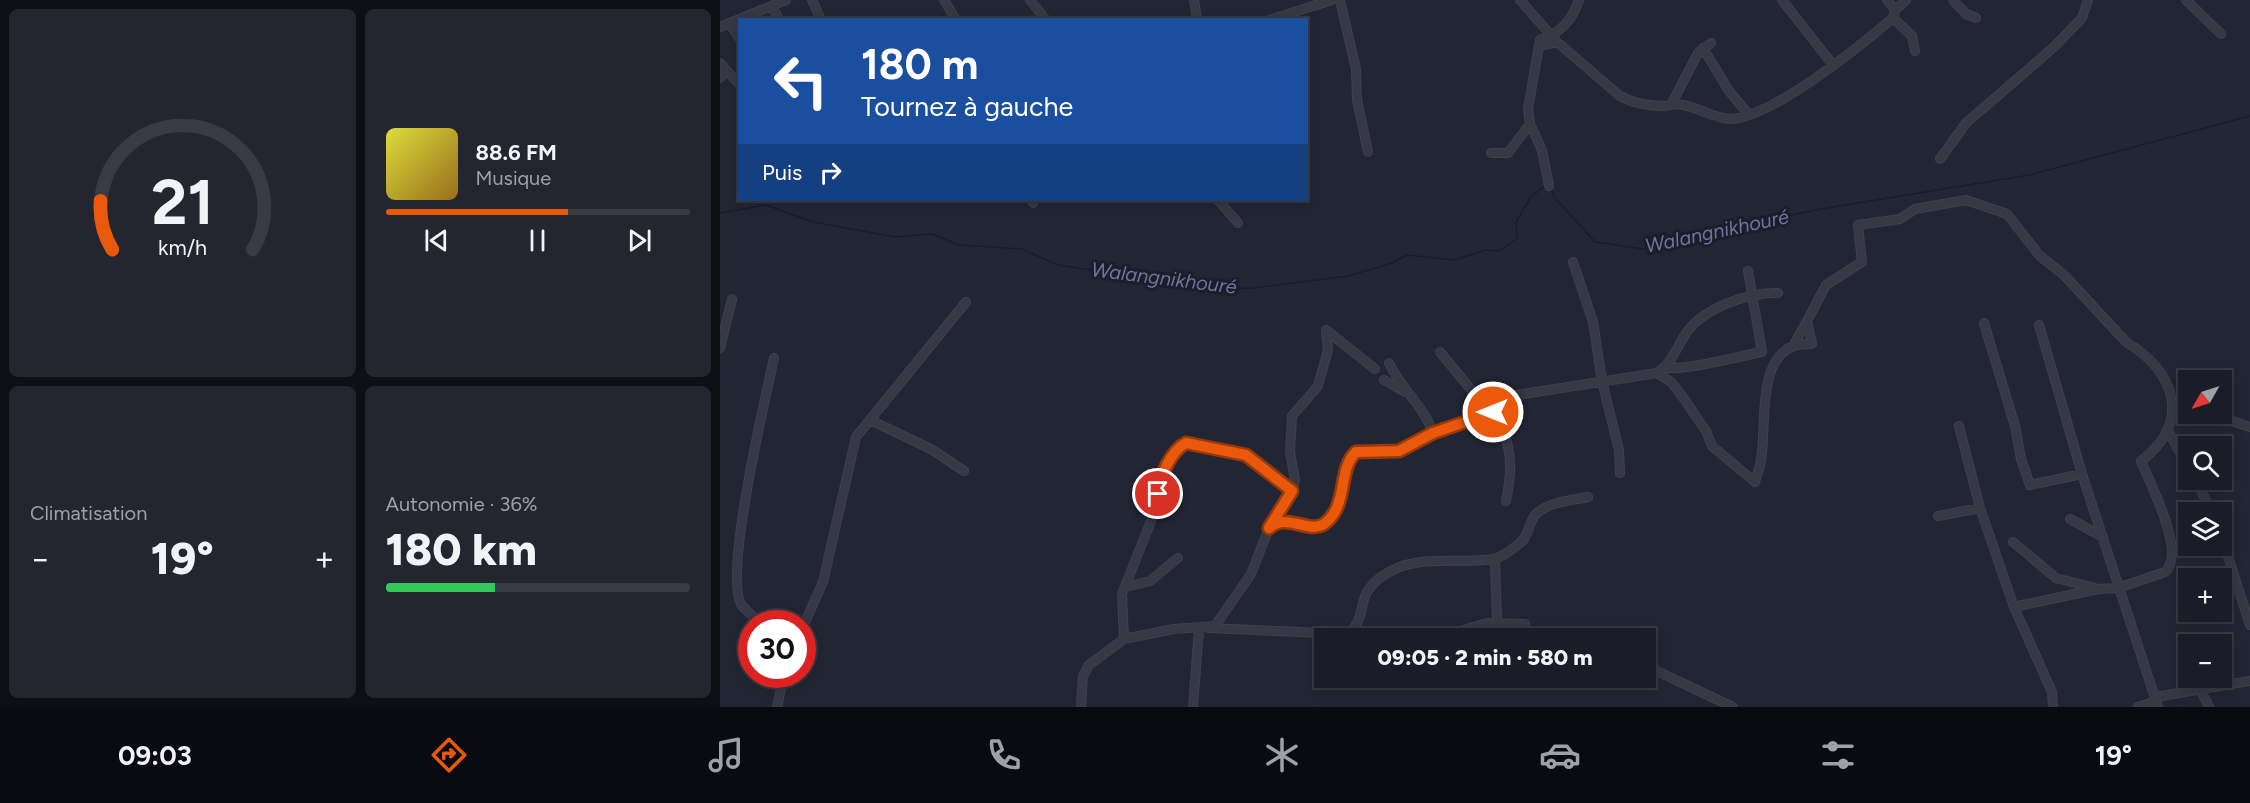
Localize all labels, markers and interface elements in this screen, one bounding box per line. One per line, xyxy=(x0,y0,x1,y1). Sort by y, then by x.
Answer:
text: 180 m xyxy=(861,39,978,90)
icon: left xyxy=(762,42,840,120)
text: Tournez à gauche xyxy=(861,90,1073,123)
text: 88.6 FM xyxy=(476,139,557,166)
icon: right xyxy=(814,156,847,189)
text: Puis xyxy=(762,159,802,186)
text: 21 xyxy=(151,165,213,240)
text: Musique xyxy=(476,166,551,190)
water label: Walangnikhouré xyxy=(1643,204,1791,258)
icon: previous xyxy=(420,224,453,257)
icon: pause xyxy=(521,224,554,257)
icon: next xyxy=(623,224,656,257)
text: km/h xyxy=(158,235,207,260)
water label: Walangnikhouré xyxy=(1090,257,1238,299)
north arrow xyxy=(2178,370,2232,424)
map controls xyxy=(2178,370,2232,688)
position arrow xyxy=(1461,380,1525,444)
button: search xyxy=(2178,436,2232,490)
pin xyxy=(1132,468,1183,519)
icon: arrive xyxy=(1141,477,1174,510)
text: Autonomie · 36% xyxy=(386,492,538,516)
text: Climatisation xyxy=(30,501,147,525)
button: layers xyxy=(2178,502,2232,556)
text: 180 km xyxy=(386,522,537,576)
text: 19° xyxy=(151,531,214,585)
text: − xyxy=(30,539,51,578)
text: + xyxy=(314,539,335,578)
button: + xyxy=(2178,568,2232,622)
speed limit sign: 30 xyxy=(738,610,816,688)
button: − xyxy=(2178,634,2232,688)
text: 09:05 · 2 min · 580 m xyxy=(1377,644,1593,671)
icon: directions xyxy=(428,734,470,776)
icon: music xyxy=(705,734,747,776)
icon: phone xyxy=(983,734,1025,776)
icon: climate xyxy=(1261,734,1303,776)
icon: car xyxy=(1539,734,1581,776)
icon: filters xyxy=(1817,734,1859,776)
text: 09:03 xyxy=(118,739,192,772)
text: 19° xyxy=(2095,739,2132,772)

